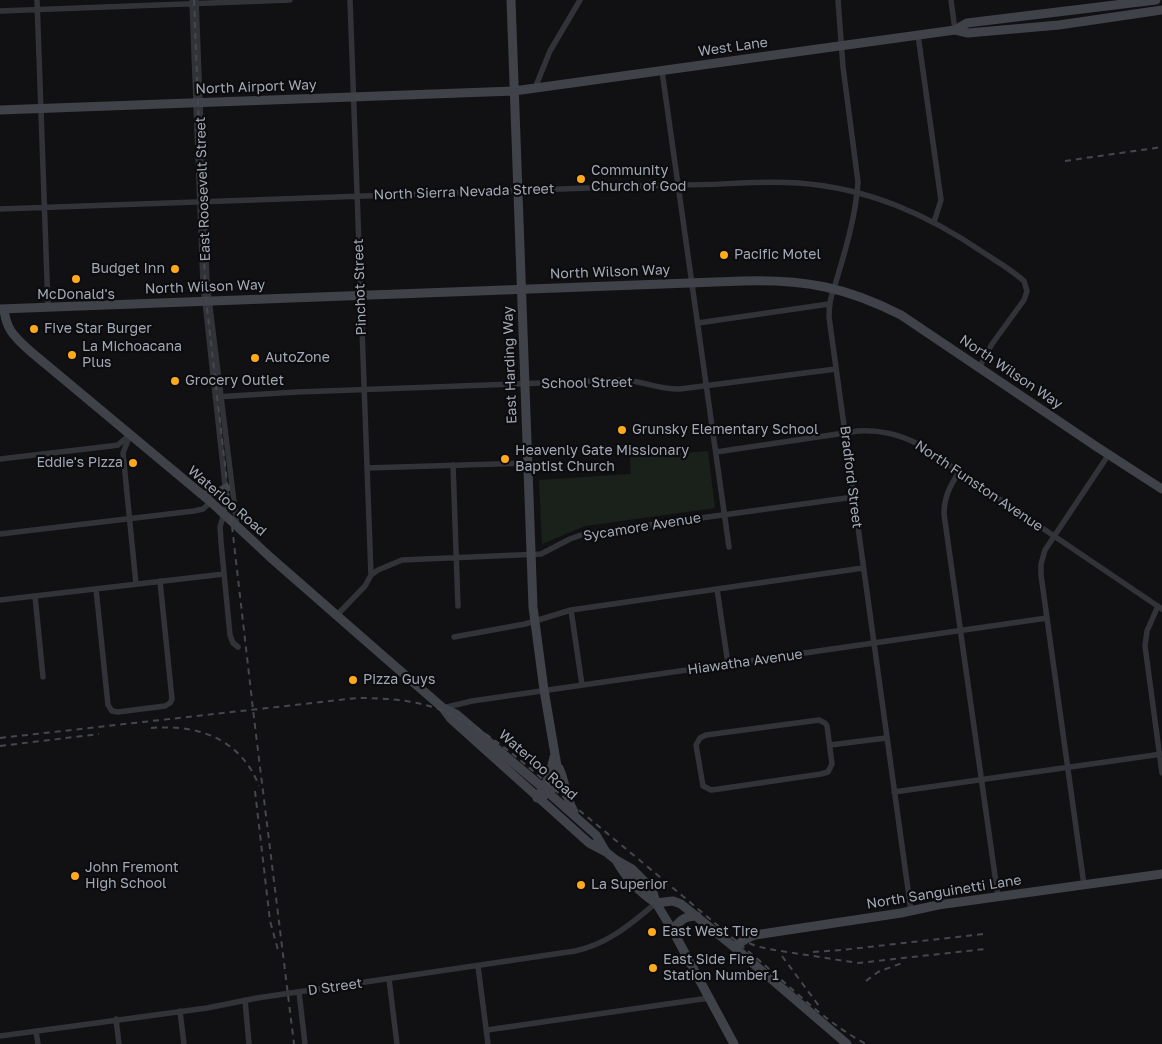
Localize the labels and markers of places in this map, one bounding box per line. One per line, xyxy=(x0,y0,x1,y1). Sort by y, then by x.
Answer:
place label: Community Church of God xyxy=(591,163,686,196)
marker: Community Church of God xyxy=(575,173,587,185)
place label: Pacific Motel xyxy=(734,247,821,263)
marker: Pacific Motel xyxy=(718,249,730,261)
place label: Budget Inn xyxy=(91,261,165,277)
marker: Budget Inn xyxy=(169,263,181,275)
marker: McDonald's xyxy=(70,273,82,285)
place label: McDonald's xyxy=(37,287,115,303)
place label: Five Star Burger xyxy=(44,321,152,337)
marker: Five Star Burger xyxy=(28,323,40,335)
place label: La Michoacana Plus xyxy=(82,339,182,372)
marker: La Michoacana Plus xyxy=(66,349,78,361)
place label: AutoZone xyxy=(265,350,330,366)
marker: AutoZone xyxy=(249,352,261,364)
place label: Grocery Outlet xyxy=(185,373,284,389)
marker: Grocery Outlet xyxy=(169,375,181,387)
place label: Grunsky Elementary School xyxy=(632,422,818,438)
marker: Grunsky Elementary School xyxy=(616,424,628,436)
place label: Heavenly Gate Missionary Baptist Church xyxy=(515,443,689,476)
marker: Heavenly Gate Missionary Baptist Church xyxy=(499,453,511,465)
place label: Eddie's Pizza xyxy=(36,455,123,471)
marker: Eddie's Pizza xyxy=(127,457,139,469)
place label: Pizza Guys xyxy=(363,672,435,688)
marker: Pizza Guys xyxy=(347,674,359,686)
place label: John Fremont High School xyxy=(85,860,179,892)
marker: John Fremont High School xyxy=(69,870,81,882)
place label: La Superior xyxy=(591,877,668,893)
marker: La Superior xyxy=(575,879,587,891)
place label: East West Tire xyxy=(662,924,758,940)
marker: East West Tire xyxy=(646,926,658,938)
place label: East Side Fire Station Number 1 xyxy=(663,952,779,984)
marker: East Side Fire Station Number 1 xyxy=(647,962,659,974)

